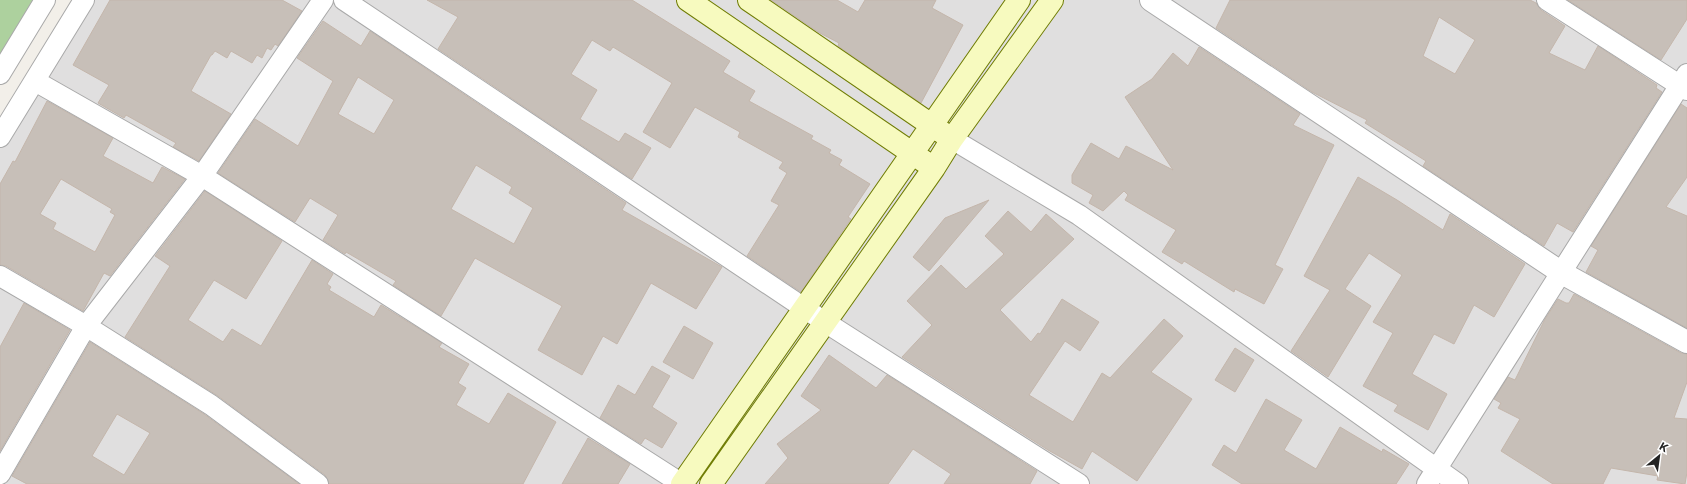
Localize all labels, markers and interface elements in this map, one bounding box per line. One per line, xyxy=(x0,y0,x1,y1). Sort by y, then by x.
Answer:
north arrow xyxy=(1639,436,1679,476)
text: K xyxy=(1657,439,1671,455)

